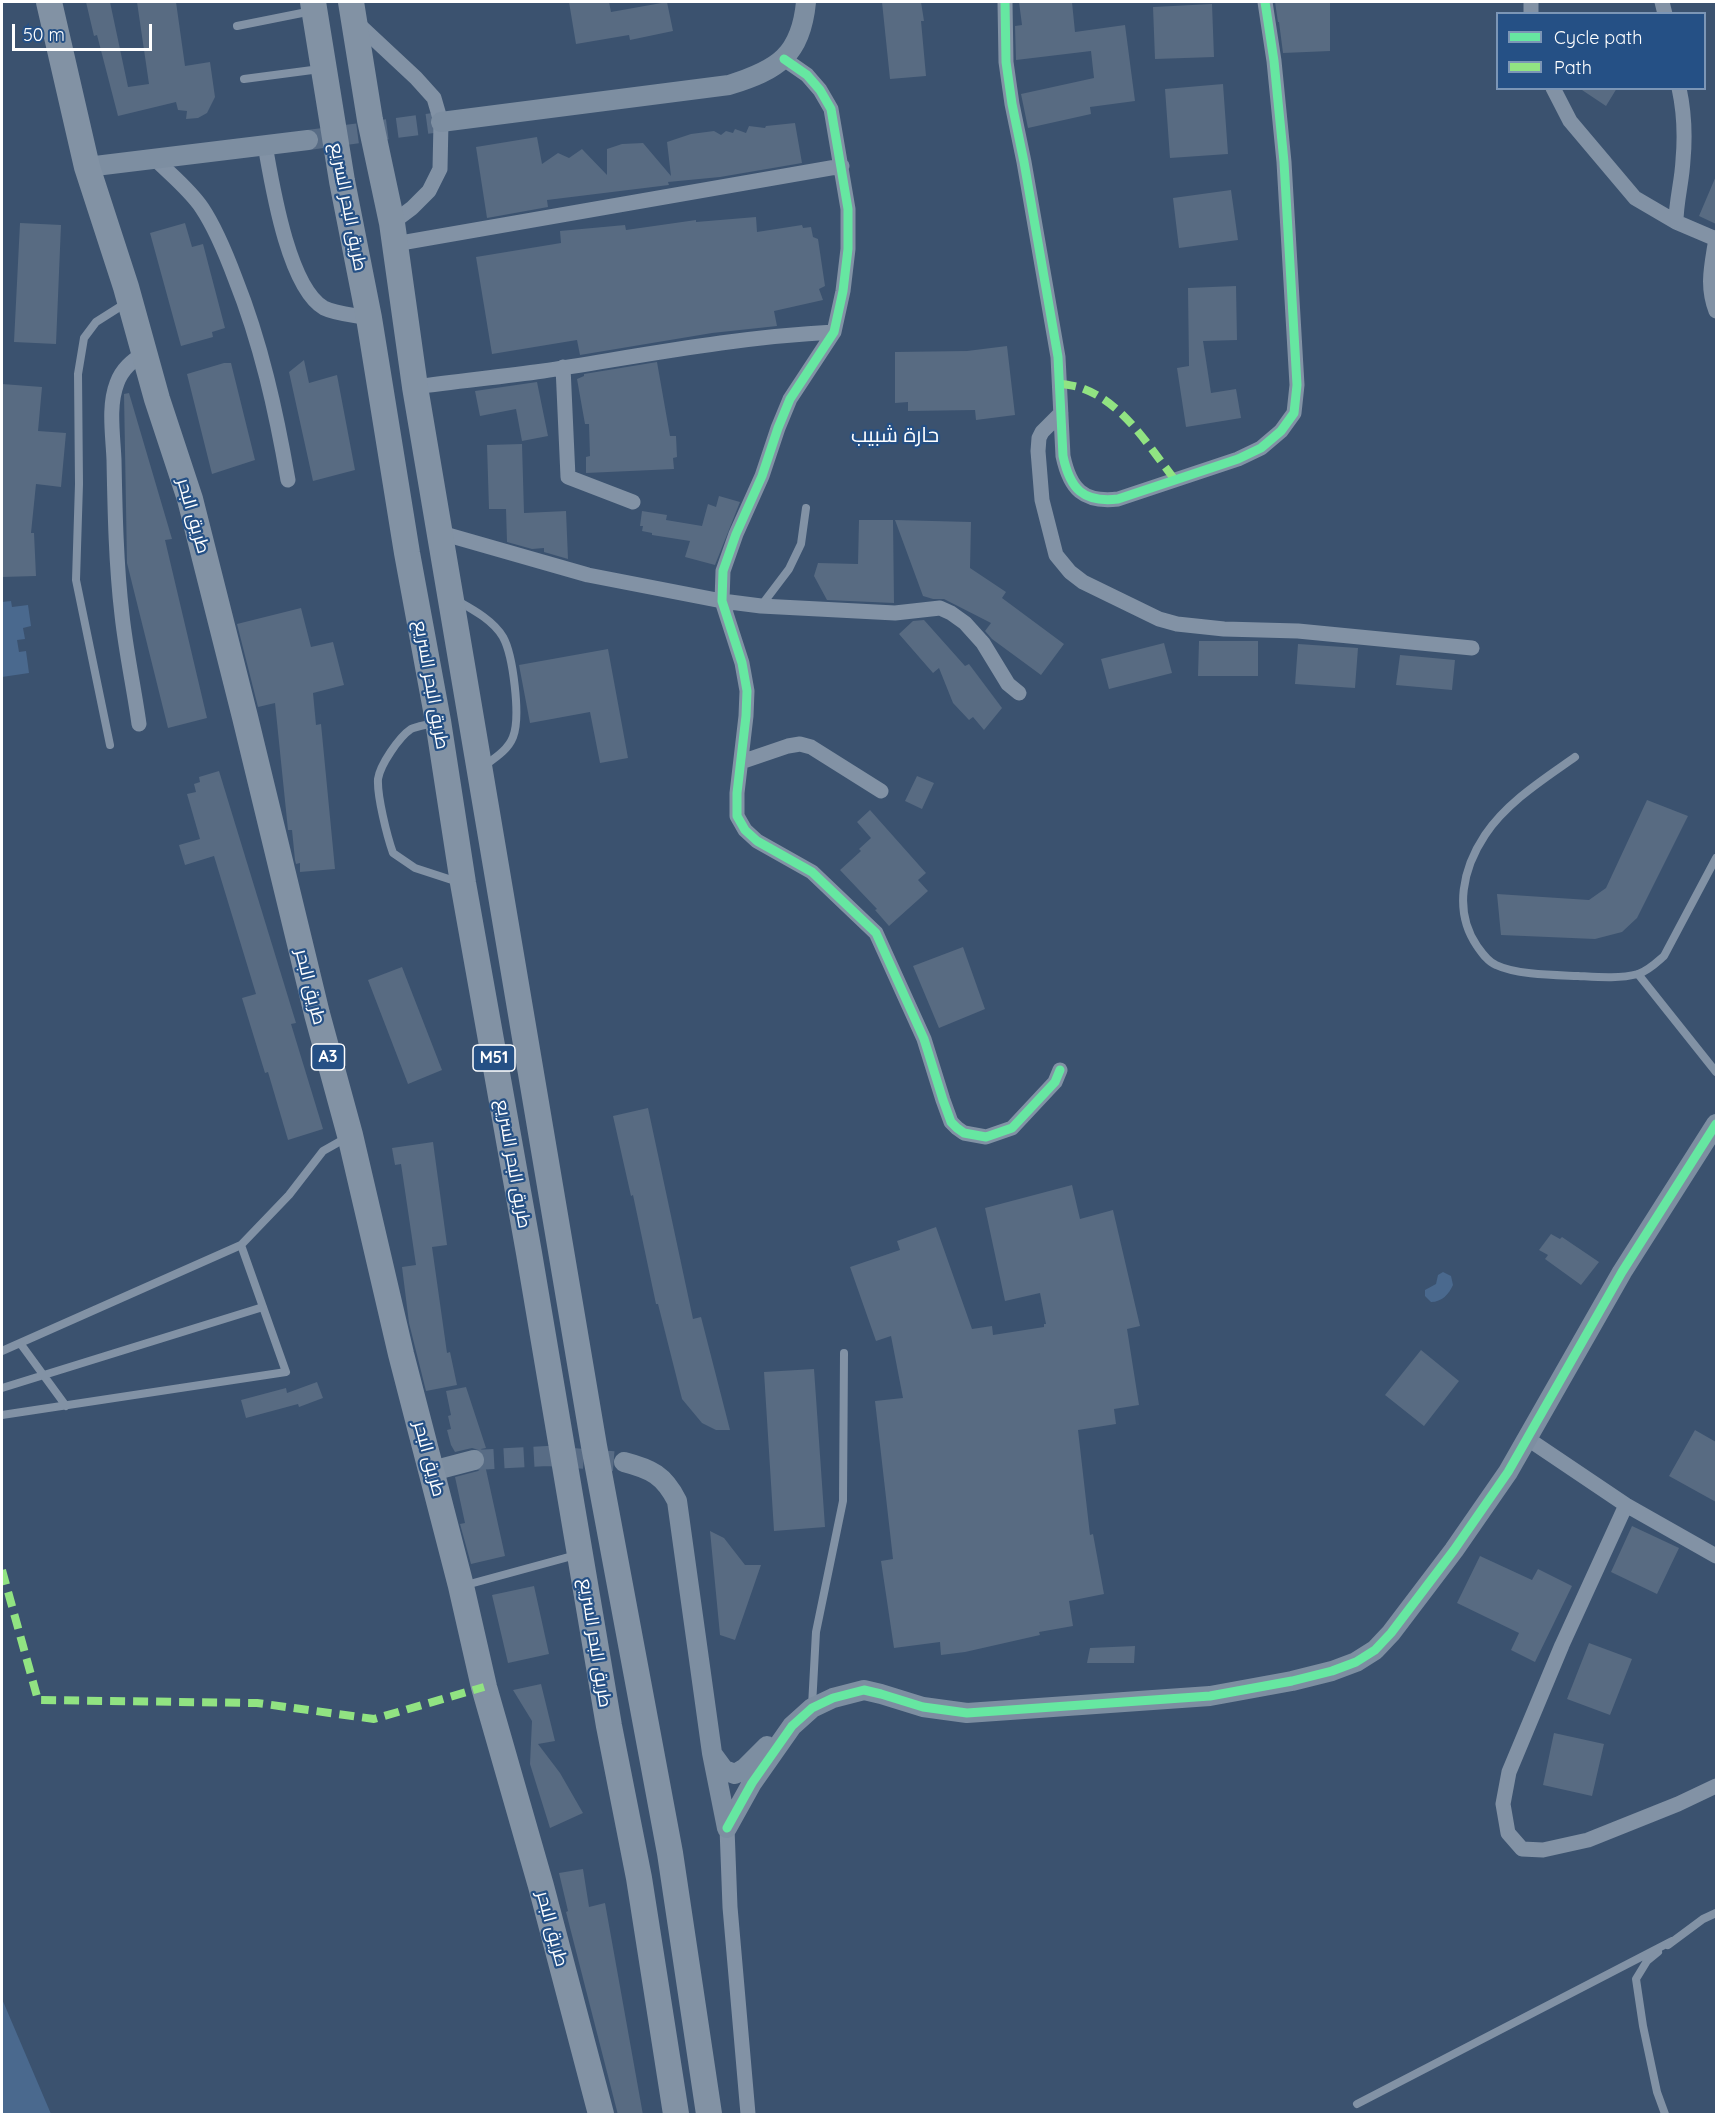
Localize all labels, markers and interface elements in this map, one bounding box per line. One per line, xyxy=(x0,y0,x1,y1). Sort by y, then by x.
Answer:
scale bar xyxy=(15,12,154,50)
legend xyxy=(1496,12,1706,90)
text: 50 m xyxy=(23,23,65,46)
text: Cycle path xyxy=(1554,26,1642,49)
text: Path xyxy=(1554,56,1592,79)
street label: طريق البحر السريع xyxy=(325,141,371,273)
district label: حارة شبيب xyxy=(851,423,939,449)
street label: طريق البحر xyxy=(172,476,214,556)
street label: طريق البحر السريع xyxy=(409,619,453,751)
street label: طريق البحر xyxy=(290,947,330,1027)
road number: A3 xyxy=(312,1044,344,1070)
road number: M51 xyxy=(473,1045,515,1071)
street label: طريق البحر السريع xyxy=(491,1098,535,1230)
street label: طريق البحر xyxy=(409,1419,449,1499)
street label: طريق البحر السريع xyxy=(574,1577,616,1709)
street label: طريق البحر xyxy=(532,1889,572,1969)

